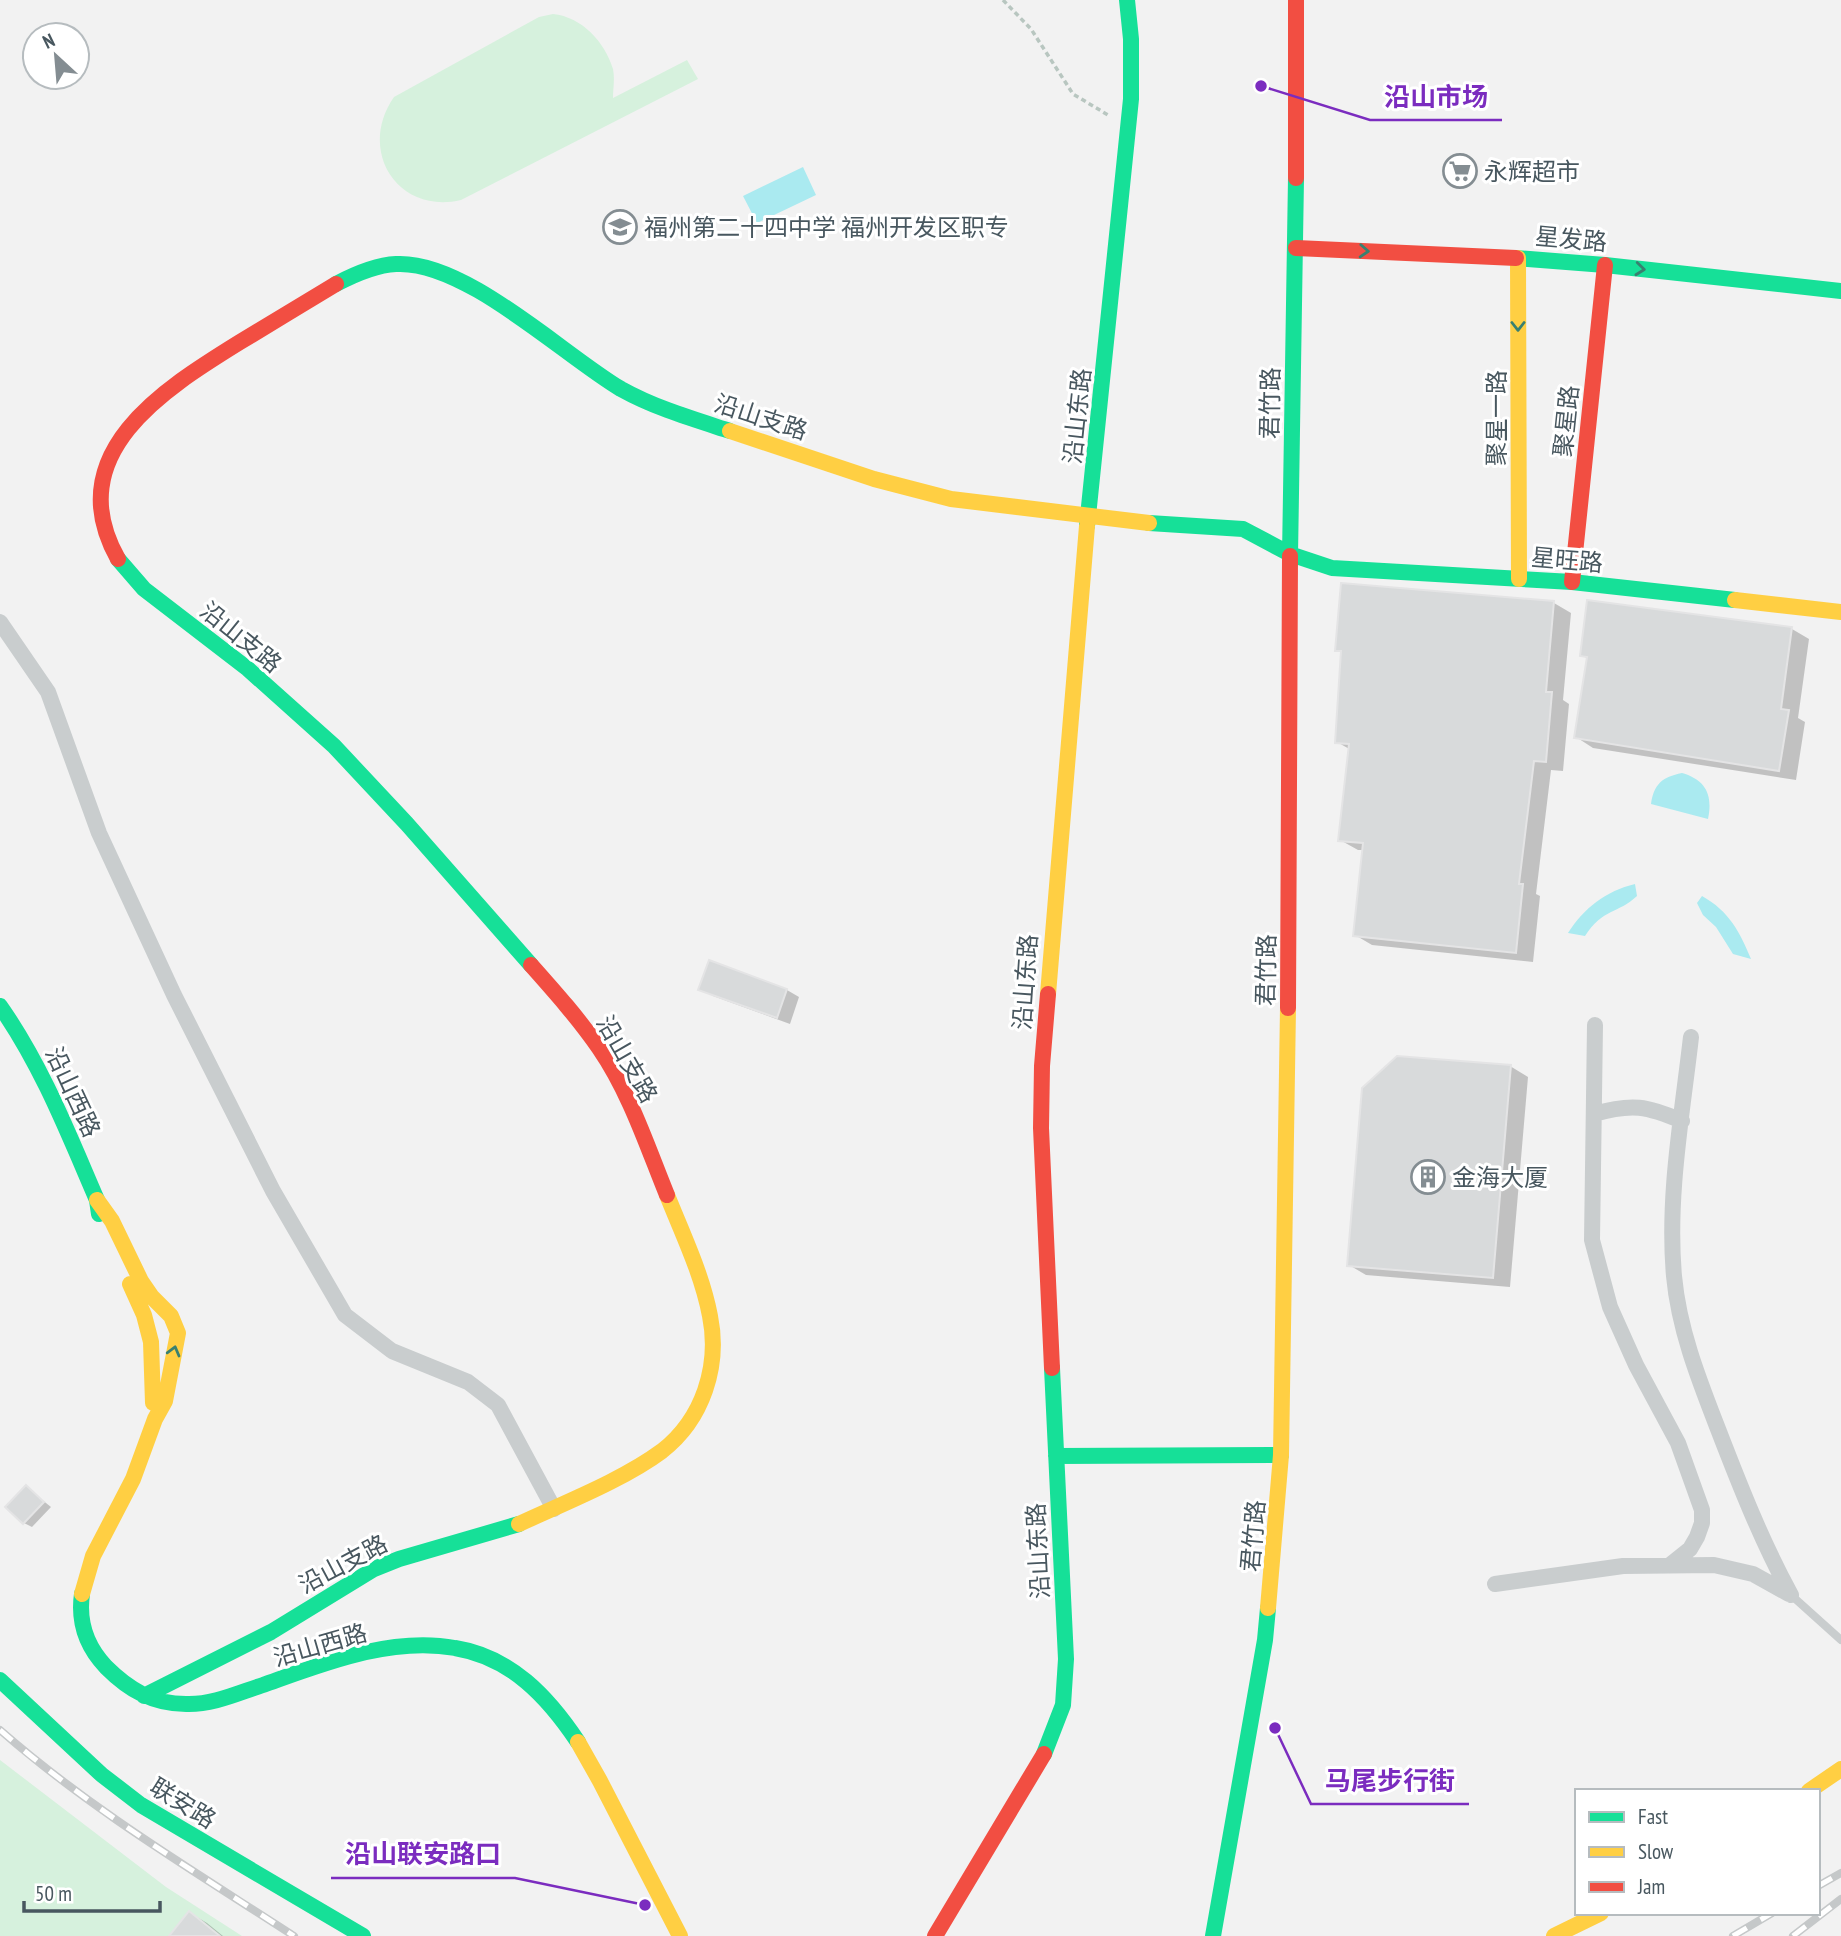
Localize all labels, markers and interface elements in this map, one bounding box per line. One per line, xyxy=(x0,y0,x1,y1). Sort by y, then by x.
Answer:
north arrow xyxy=(21,21,91,91)
text: N xyxy=(39,28,58,54)
callout: 沿山市场 xyxy=(1370,73,1502,120)
text: 沿山市场 xyxy=(1384,80,1488,113)
supermarket icon: 永辉超市 xyxy=(1441,152,1479,190)
place label: 永辉超市 xyxy=(1484,156,1580,187)
school or university icon: 福州第二十四中学 福州开发区职专 xyxy=(601,208,639,246)
place label: 福州第二十四中学 福州开发区职专 xyxy=(644,212,1009,243)
street label: 星发路 xyxy=(1534,220,1608,258)
one-way arrow xyxy=(1359,243,1370,258)
one-way arrow xyxy=(1634,261,1646,276)
one-way arrow xyxy=(1510,321,1526,332)
street label: 沿山东路 xyxy=(1057,367,1097,465)
street label: 君竹路 xyxy=(1254,367,1286,439)
street label: 聚星一路 xyxy=(1481,370,1512,466)
street label: 聚星路 xyxy=(1547,384,1585,458)
street label: 沿山支路 xyxy=(711,387,811,447)
street label: 星旺路 xyxy=(1530,541,1604,579)
street label: 沿山支路 xyxy=(194,595,288,679)
street label: 沿山东路 xyxy=(1006,933,1044,1031)
street label: 君竹路 xyxy=(1250,934,1282,1006)
street label: 沿山支路 xyxy=(590,1010,664,1108)
street label: 沿山西路 xyxy=(39,1042,107,1142)
building icon: 金海大厦 xyxy=(1409,1158,1447,1196)
place label: 金海大厦 xyxy=(1452,1162,1548,1193)
one-way arrow xyxy=(166,1345,180,1357)
street label: 君竹路 xyxy=(1234,1499,1272,1573)
street label: 沿山东路 xyxy=(1020,1502,1056,1600)
street label: 沿山支路 xyxy=(293,1528,393,1600)
street label: 沿山西路 xyxy=(270,1617,370,1673)
callout: 马尾步行街 xyxy=(1311,1757,1469,1804)
text: 马尾步行街 xyxy=(1325,1764,1455,1797)
street label: 联安路 xyxy=(144,1771,222,1835)
legend xyxy=(1575,1789,1820,1915)
text: Fast xyxy=(1638,1803,1668,1830)
callout: 沿山联安路口 xyxy=(331,1831,515,1878)
text: 沿山联安路口 xyxy=(345,1837,501,1870)
text: Slow xyxy=(1638,1838,1674,1865)
scale bar xyxy=(24,1870,161,1914)
text: Jam xyxy=(1637,1873,1665,1900)
text: 50 m xyxy=(35,1880,72,1907)

